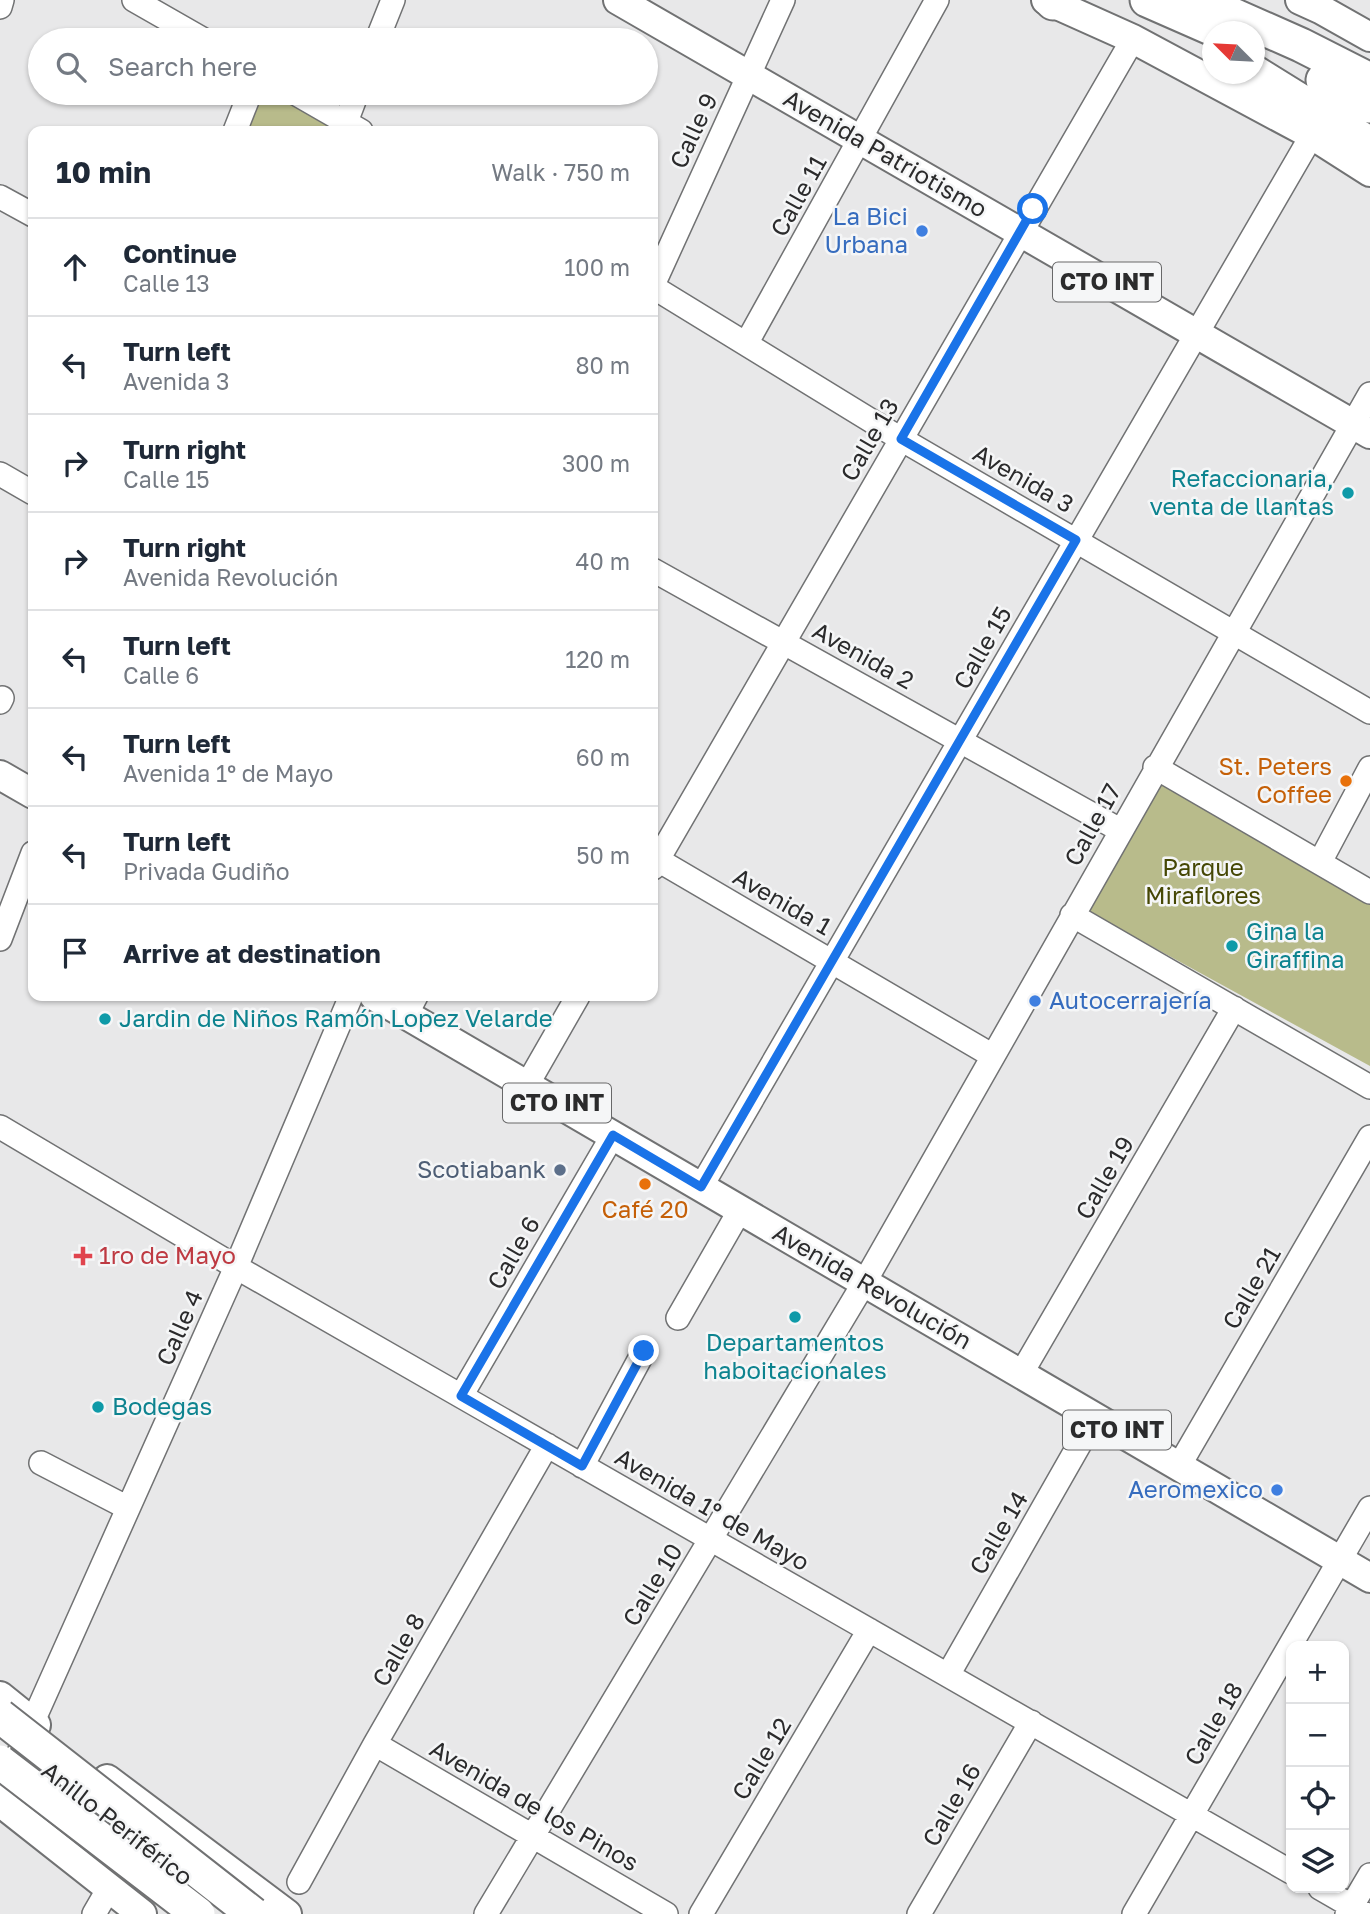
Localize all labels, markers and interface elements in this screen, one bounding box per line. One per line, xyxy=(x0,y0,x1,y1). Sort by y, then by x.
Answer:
north arrow xyxy=(1202,21,1265,84)
search box xyxy=(28,28,658,105)
icon: search xyxy=(52,48,90,86)
text: Search here xyxy=(108,51,257,82)
street label: Avenida Patriotismo xyxy=(779,83,993,223)
street label: Calle 9 xyxy=(663,88,723,172)
street label: Calle 11 xyxy=(764,150,832,241)
text: 10 min xyxy=(56,154,151,190)
text: Walk · 750 m xyxy=(491,158,630,186)
route start xyxy=(1017,193,1048,224)
place label: La Bici Urbana xyxy=(824,201,908,258)
marker: La Bici Urbana xyxy=(914,223,930,239)
text: Continue xyxy=(123,238,237,269)
icon: ahead xyxy=(56,248,94,286)
text: 100 m xyxy=(564,253,630,281)
road number: CTO INT xyxy=(1053,262,1161,302)
text: Calle 13 xyxy=(123,269,210,297)
text: Turn left xyxy=(123,336,231,367)
icon: left xyxy=(56,346,94,384)
text: 80 m xyxy=(576,351,630,379)
text: Avenida 3 xyxy=(123,367,229,395)
street label: Calle 13 xyxy=(833,393,904,486)
text: Turn right xyxy=(123,434,246,465)
street label: Avenida 3 xyxy=(968,437,1079,518)
icon: right xyxy=(56,444,94,482)
text: 300 m xyxy=(562,449,630,477)
place label: Refaccionaria, venta de llantas xyxy=(1149,463,1334,520)
text: Calle 15 xyxy=(123,465,210,493)
marker: Refaccionaria, venta de llantas xyxy=(1340,485,1356,501)
text: Turn right xyxy=(123,532,246,563)
icon: right xyxy=(56,542,94,580)
text: 40 m xyxy=(576,547,630,575)
text: Avenida Revolución xyxy=(123,563,338,591)
street label: Calle 15 xyxy=(947,601,1017,694)
street label: Avenida 2 xyxy=(808,615,919,694)
text: Turn left xyxy=(123,630,231,661)
icon: left xyxy=(56,640,94,678)
text: 120 m xyxy=(565,645,630,673)
text: Calle 6 xyxy=(123,661,199,689)
text: Turn left xyxy=(123,728,231,759)
icon: left xyxy=(56,738,94,776)
text: 60 m xyxy=(576,743,630,771)
place label: St. Peters Coffee xyxy=(1219,751,1332,808)
text: Avenida 1º de Mayo xyxy=(123,759,333,787)
marker: St. Peters Coffee xyxy=(1338,773,1354,789)
street label: Calle 17 xyxy=(1057,778,1126,870)
text: Turn left xyxy=(123,826,231,857)
icon: left xyxy=(56,836,94,874)
text: 50 m xyxy=(576,841,630,869)
park label: Parque Miraflores xyxy=(1145,852,1261,909)
text: Privada Gudiño xyxy=(123,857,290,885)
street label: Avenida 1 xyxy=(728,861,837,940)
place label: Gina la Giraffina xyxy=(1246,916,1345,973)
icon: arrive xyxy=(56,934,94,972)
text: Arrive at destination xyxy=(123,938,381,969)
marker: Gina la Giraffina xyxy=(1224,938,1240,954)
place label: Autocerrajería xyxy=(1049,985,1212,1014)
marker: Autocerrajería xyxy=(1027,993,1043,1009)
place label: Jardin de Niños Ramón Lopez Velarde xyxy=(119,1003,553,1032)
marker: Jardin de Niños Ramón Lopez Velarde xyxy=(97,1011,113,1027)
road number: CTO INT xyxy=(503,1084,611,1122)
street label: Calle 19 xyxy=(1068,1131,1139,1224)
place label: Scotiabank xyxy=(417,1154,546,1183)
marker: Scotiabank xyxy=(552,1162,568,1178)
marker: Café 20 xyxy=(637,1176,653,1192)
place label: Café 20 xyxy=(601,1194,689,1223)
street label: Calle 6 xyxy=(480,1211,545,1294)
street label: Avenida Revolución xyxy=(768,1217,977,1354)
place label: 1ro de Mayo xyxy=(99,1240,236,1269)
street label: Calle 21 xyxy=(1216,1241,1286,1334)
marker: 1ro de Mayo xyxy=(73,1246,93,1266)
street label: Calle 4 xyxy=(149,1285,208,1370)
marker: Departamentos haboitacionales xyxy=(787,1309,803,1325)
place label: Departamentos haboitacionales xyxy=(703,1327,887,1384)
route end xyxy=(628,1335,659,1366)
place label: Bodegas xyxy=(112,1391,212,1420)
marker: Bodegas xyxy=(90,1399,106,1415)
road number: CTO INT xyxy=(1063,1410,1171,1450)
street label: Avenida 1º de Mayo xyxy=(610,1441,815,1576)
place label: Aeromexico xyxy=(1128,1474,1263,1503)
marker: Aeromexico xyxy=(1269,1482,1285,1498)
street label: Calle 14 xyxy=(962,1486,1033,1579)
street label: Calle 10 xyxy=(616,1538,688,1631)
street label: Calle 8 xyxy=(365,1608,430,1691)
map controls xyxy=(1286,1641,1349,1893)
button: + xyxy=(1286,1641,1349,1704)
street label: Calle 18 xyxy=(1177,1677,1248,1770)
button: − xyxy=(1286,1704,1349,1767)
street label: Calle 12 xyxy=(725,1712,796,1804)
street label: Avenida de los Pinos xyxy=(425,1733,644,1876)
street label: Anillo Periférico xyxy=(37,1755,199,1891)
street label: Calle 16 xyxy=(915,1758,986,1851)
button: locate xyxy=(1286,1767,1349,1830)
button: layers xyxy=(1286,1830,1349,1893)

